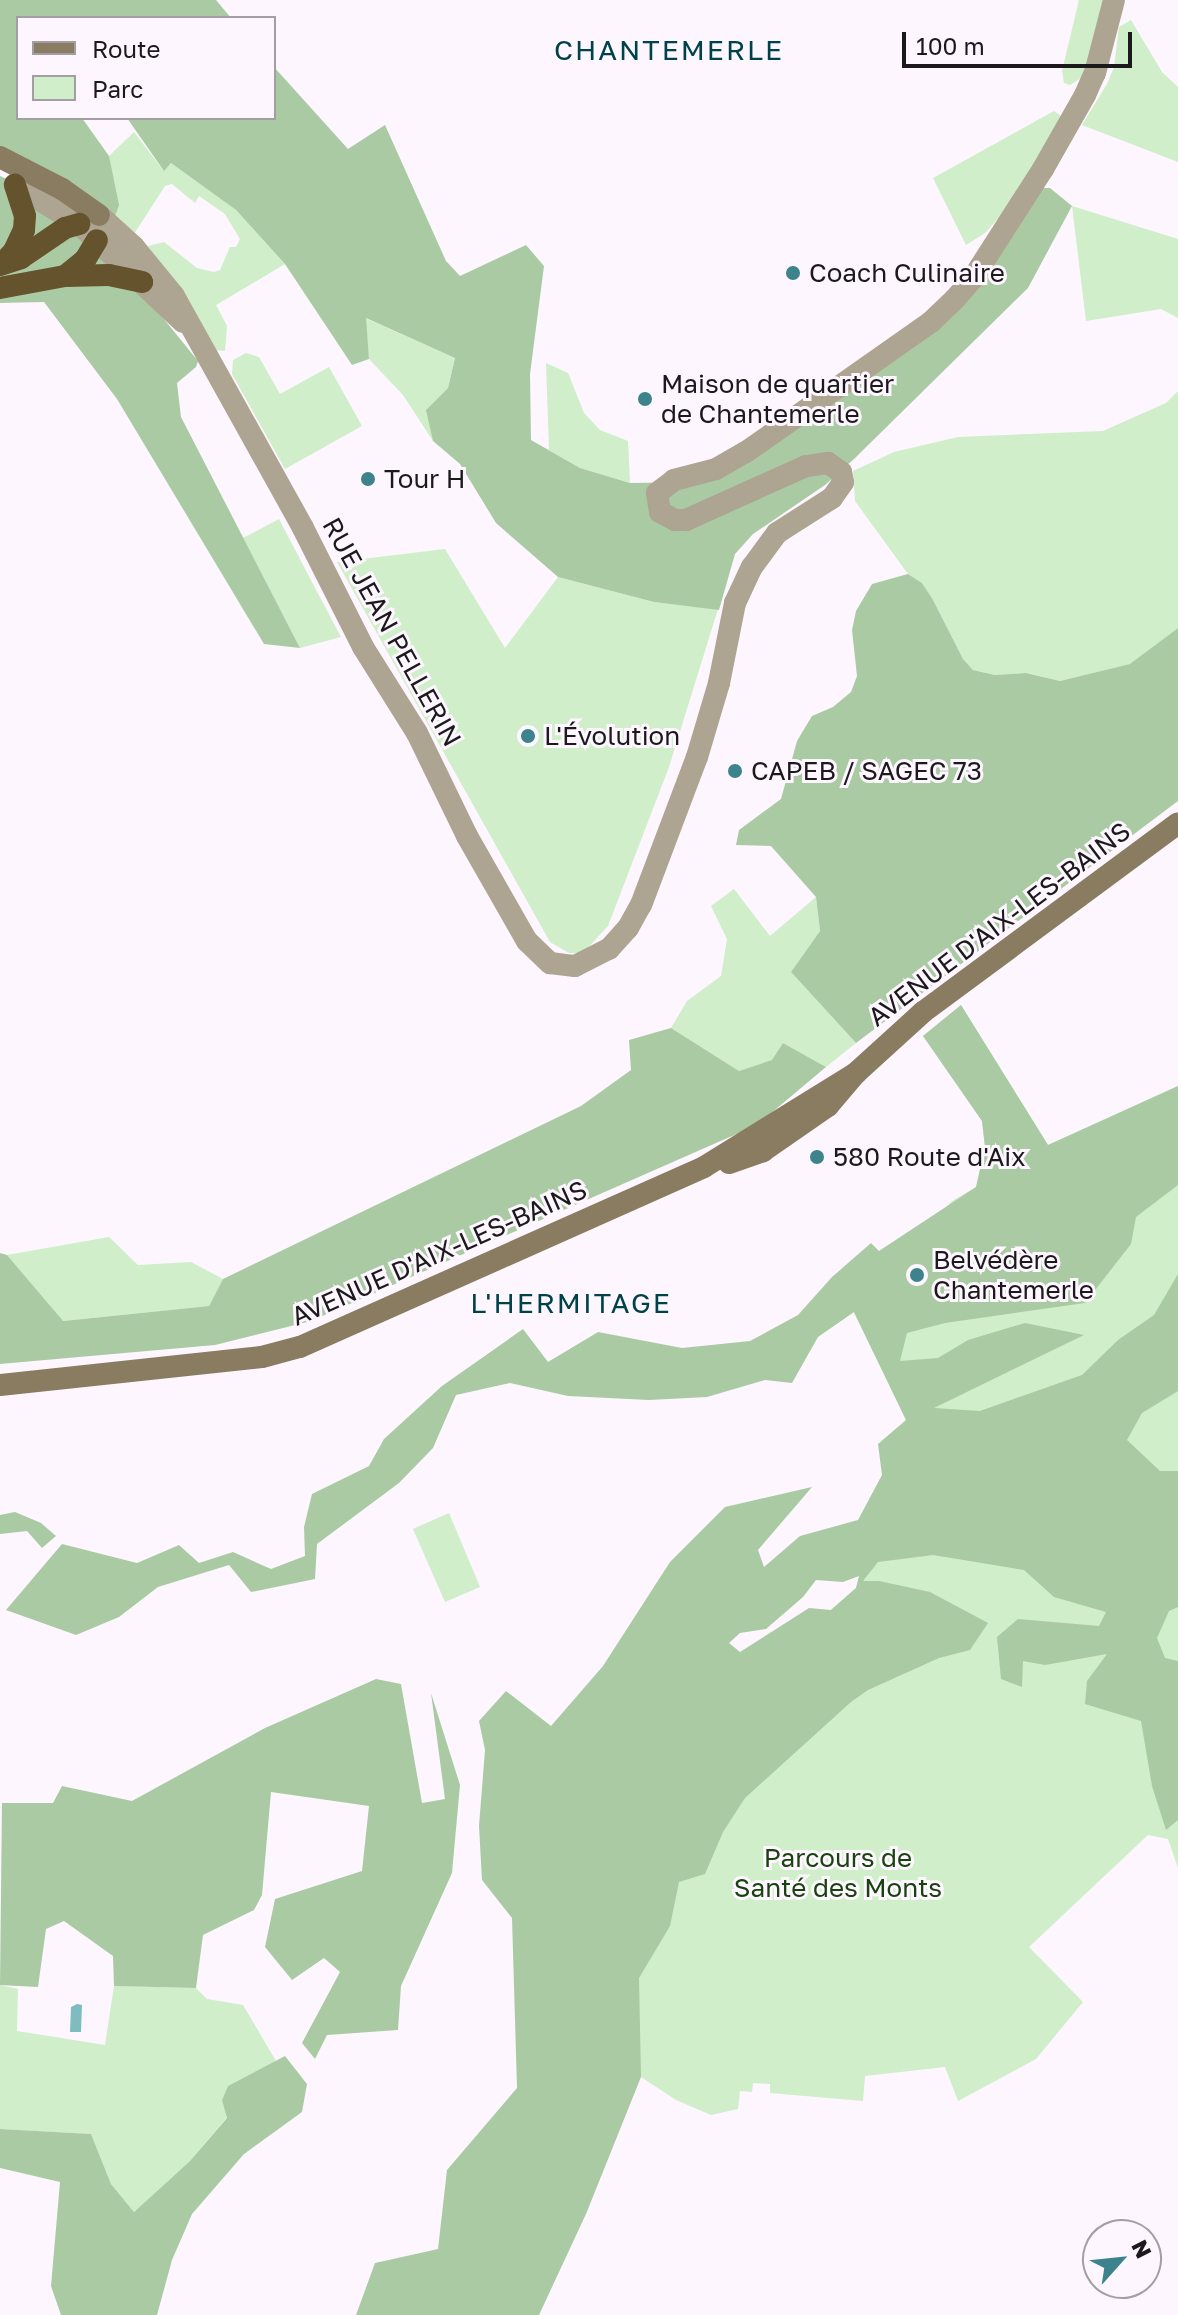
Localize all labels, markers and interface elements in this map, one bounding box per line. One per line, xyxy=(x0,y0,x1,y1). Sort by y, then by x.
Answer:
legend xyxy=(16,16,276,120)
scale bar xyxy=(906,16,1136,66)
text: 100 m xyxy=(916,31,985,60)
district label: CHANTEMERLE xyxy=(554,33,784,67)
text: Route xyxy=(92,34,161,63)
text: Parc xyxy=(92,74,143,103)
place label: Coach Culinaire xyxy=(809,257,1005,289)
marker: Coach Culinaire xyxy=(784,264,802,282)
place label: Maison de quartier de Chantemerle xyxy=(661,368,894,430)
marker: Maison de quartier de Chantemerle xyxy=(636,390,654,408)
place label: Tour H xyxy=(384,463,466,495)
marker: Tour H xyxy=(359,470,377,488)
street label: RUE JEAN PELLERIN xyxy=(316,512,468,752)
place label: L'Évolution xyxy=(544,720,680,752)
marker: L'Évolution xyxy=(519,727,537,745)
place label: CAPEB / SAGEC 73 xyxy=(751,755,982,787)
marker: CAPEB / SAGEC 73 xyxy=(726,762,744,780)
street label: AVENUE D'AIX-LES-BAINS xyxy=(862,815,1136,1033)
place label: 580 Route d'Aix xyxy=(833,1141,1026,1173)
marker: 580 Route d'Aix xyxy=(808,1148,826,1166)
street label: AVENUE D'AIX-LES-BAINS xyxy=(286,1174,592,1332)
place label: Belvédère Chantemerle xyxy=(933,1244,1094,1306)
marker: Belvédère Chantemerle xyxy=(908,1266,926,1284)
district label: L'HERMITAGE xyxy=(470,1286,672,1320)
park label: Parcours de Santé des Monts xyxy=(734,1842,942,1904)
north arrow xyxy=(1082,2219,1162,2299)
text: N xyxy=(1126,2235,1158,2262)

